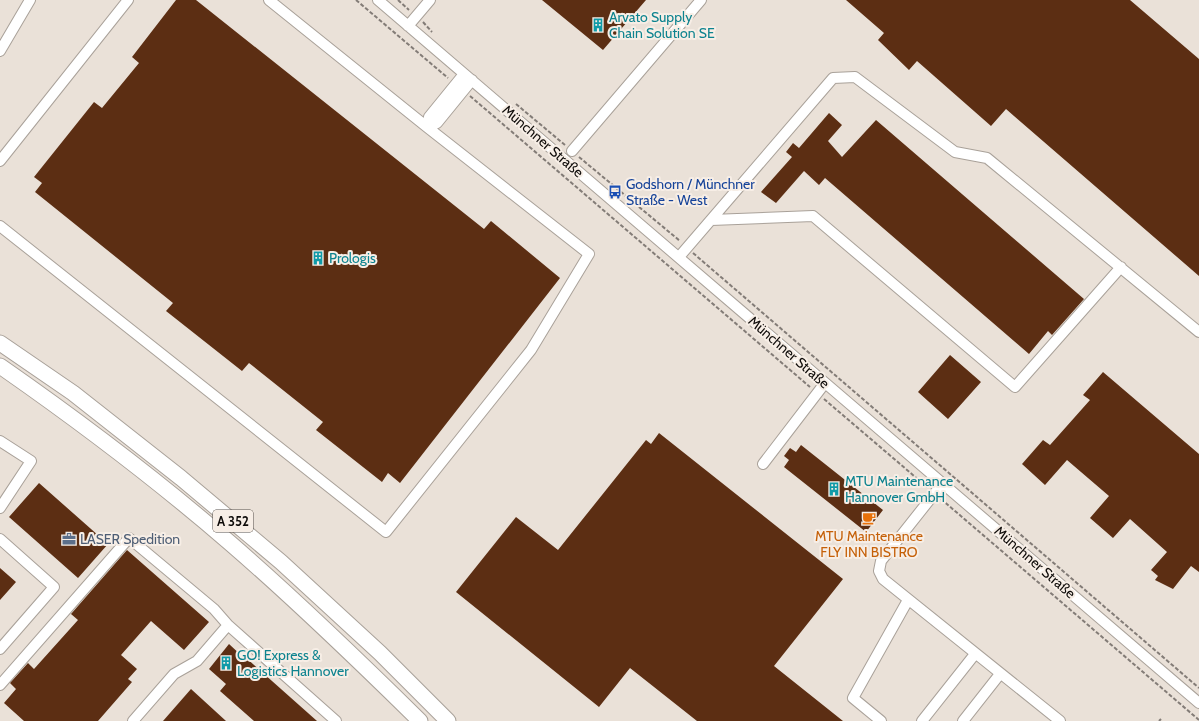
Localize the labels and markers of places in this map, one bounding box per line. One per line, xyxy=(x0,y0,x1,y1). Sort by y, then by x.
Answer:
place label: Arvato Supply Chain Solution SE xyxy=(609,8,715,42)
building icon: Arvato Supply Chain Solution SE xyxy=(590,17,606,33)
place label: Godshorn / Münchner Straße - West xyxy=(626,175,755,209)
bus stop icon: Godshorn / Münchner Straße - West xyxy=(607,184,623,200)
place label: Prologis xyxy=(329,249,376,267)
building icon: Prologis xyxy=(310,250,326,266)
place label: MTU Maintenance Hannover GmbH xyxy=(845,472,953,506)
building icon: MTU Maintenance Hannover GmbH xyxy=(826,481,842,497)
cafe icon: MTU Maintenance FLY INN BISTRO xyxy=(861,510,877,526)
place label: MTU Maintenance FLY INN BISTRO xyxy=(815,527,923,561)
place label: LASER Spedition xyxy=(80,530,180,548)
office icon: LASER Spedition xyxy=(61,531,77,547)
place label: GO! Express & Logistics Hannover xyxy=(237,646,349,680)
building icon: GO! Express & Logistics Hannover xyxy=(218,655,234,671)

